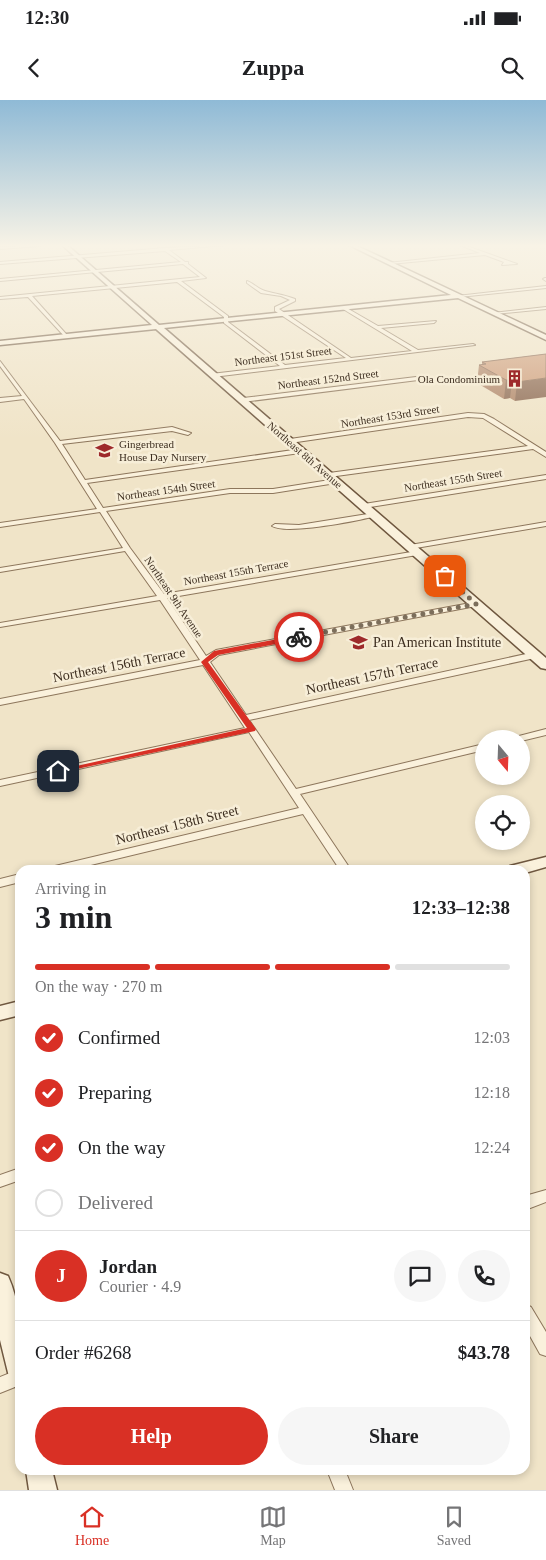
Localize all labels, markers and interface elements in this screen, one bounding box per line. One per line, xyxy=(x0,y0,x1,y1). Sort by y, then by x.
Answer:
text: 12:30 xyxy=(25,7,69,28)
icon: back xyxy=(20,54,48,82)
icon: search xyxy=(498,54,526,82)
text: Zuppa xyxy=(242,55,304,80)
street label: Northeast 151st Street xyxy=(234,344,332,368)
street label: Northeast 152nd Street xyxy=(277,367,379,391)
building icon: Ola Condominium xyxy=(504,369,524,389)
place label: Ola Condominium xyxy=(418,373,500,385)
street label: Northeast 153rd Street xyxy=(340,402,440,430)
street label: Northeast 8th Avenue xyxy=(265,419,345,491)
place label: Gingerbread House Day Nursery xyxy=(119,438,207,463)
school or university icon: Gingerbread House Day Nursery xyxy=(95,440,115,460)
street label: Northeast 155th Street xyxy=(403,466,503,494)
street label: Northeast 154th Street xyxy=(116,477,216,503)
street label: Northeast 9th Avenue xyxy=(142,554,206,640)
pin xyxy=(424,555,466,597)
street label: Northeast 155th Terrace xyxy=(183,557,289,587)
icon: bag xyxy=(431,562,459,590)
courier xyxy=(274,612,324,662)
icon: bike xyxy=(285,623,313,651)
school or university icon: Pan American Institute xyxy=(349,632,369,652)
place label: Pan American Institute xyxy=(373,635,501,650)
street label: Northeast 156th Terrace xyxy=(51,645,187,685)
street label: Northeast 157th Terrace xyxy=(304,655,440,697)
north arrow xyxy=(475,730,530,785)
map controls xyxy=(475,730,530,850)
pin xyxy=(37,750,79,792)
icon: home xyxy=(44,757,72,785)
button: locate xyxy=(475,795,530,850)
street label: Northeast 158th Street xyxy=(114,802,240,848)
text: Arriving in xyxy=(35,880,107,897)
text: 12:33–12:38 xyxy=(412,897,510,918)
text: 3 min xyxy=(35,899,112,935)
text: On the way · 270 m xyxy=(35,978,163,995)
icon: check xyxy=(35,1024,63,1052)
text: Confirmed xyxy=(78,1027,160,1048)
text: 12:03 xyxy=(474,1029,510,1046)
icon: check xyxy=(35,1079,63,1107)
text: Preparing xyxy=(78,1082,152,1103)
text: 12:18 xyxy=(474,1084,510,1101)
icon: check xyxy=(35,1134,63,1162)
text: On the way xyxy=(78,1137,166,1158)
text: 12:24 xyxy=(474,1139,510,1156)
text: Delivered xyxy=(78,1192,153,1213)
button: chat xyxy=(394,1250,446,1302)
button: phone xyxy=(458,1250,510,1302)
text: Jordan xyxy=(99,1256,157,1277)
text: J xyxy=(56,1265,66,1286)
text: Courier · 4.9 xyxy=(99,1278,181,1295)
text: Order #6268 xyxy=(35,1342,132,1363)
text: $43.78 xyxy=(458,1342,510,1363)
button: Help xyxy=(35,1407,268,1465)
button: Share xyxy=(278,1407,510,1465)
tab: Home xyxy=(75,1503,109,1549)
tab: Map xyxy=(259,1503,287,1549)
tab: Saved xyxy=(437,1503,471,1549)

